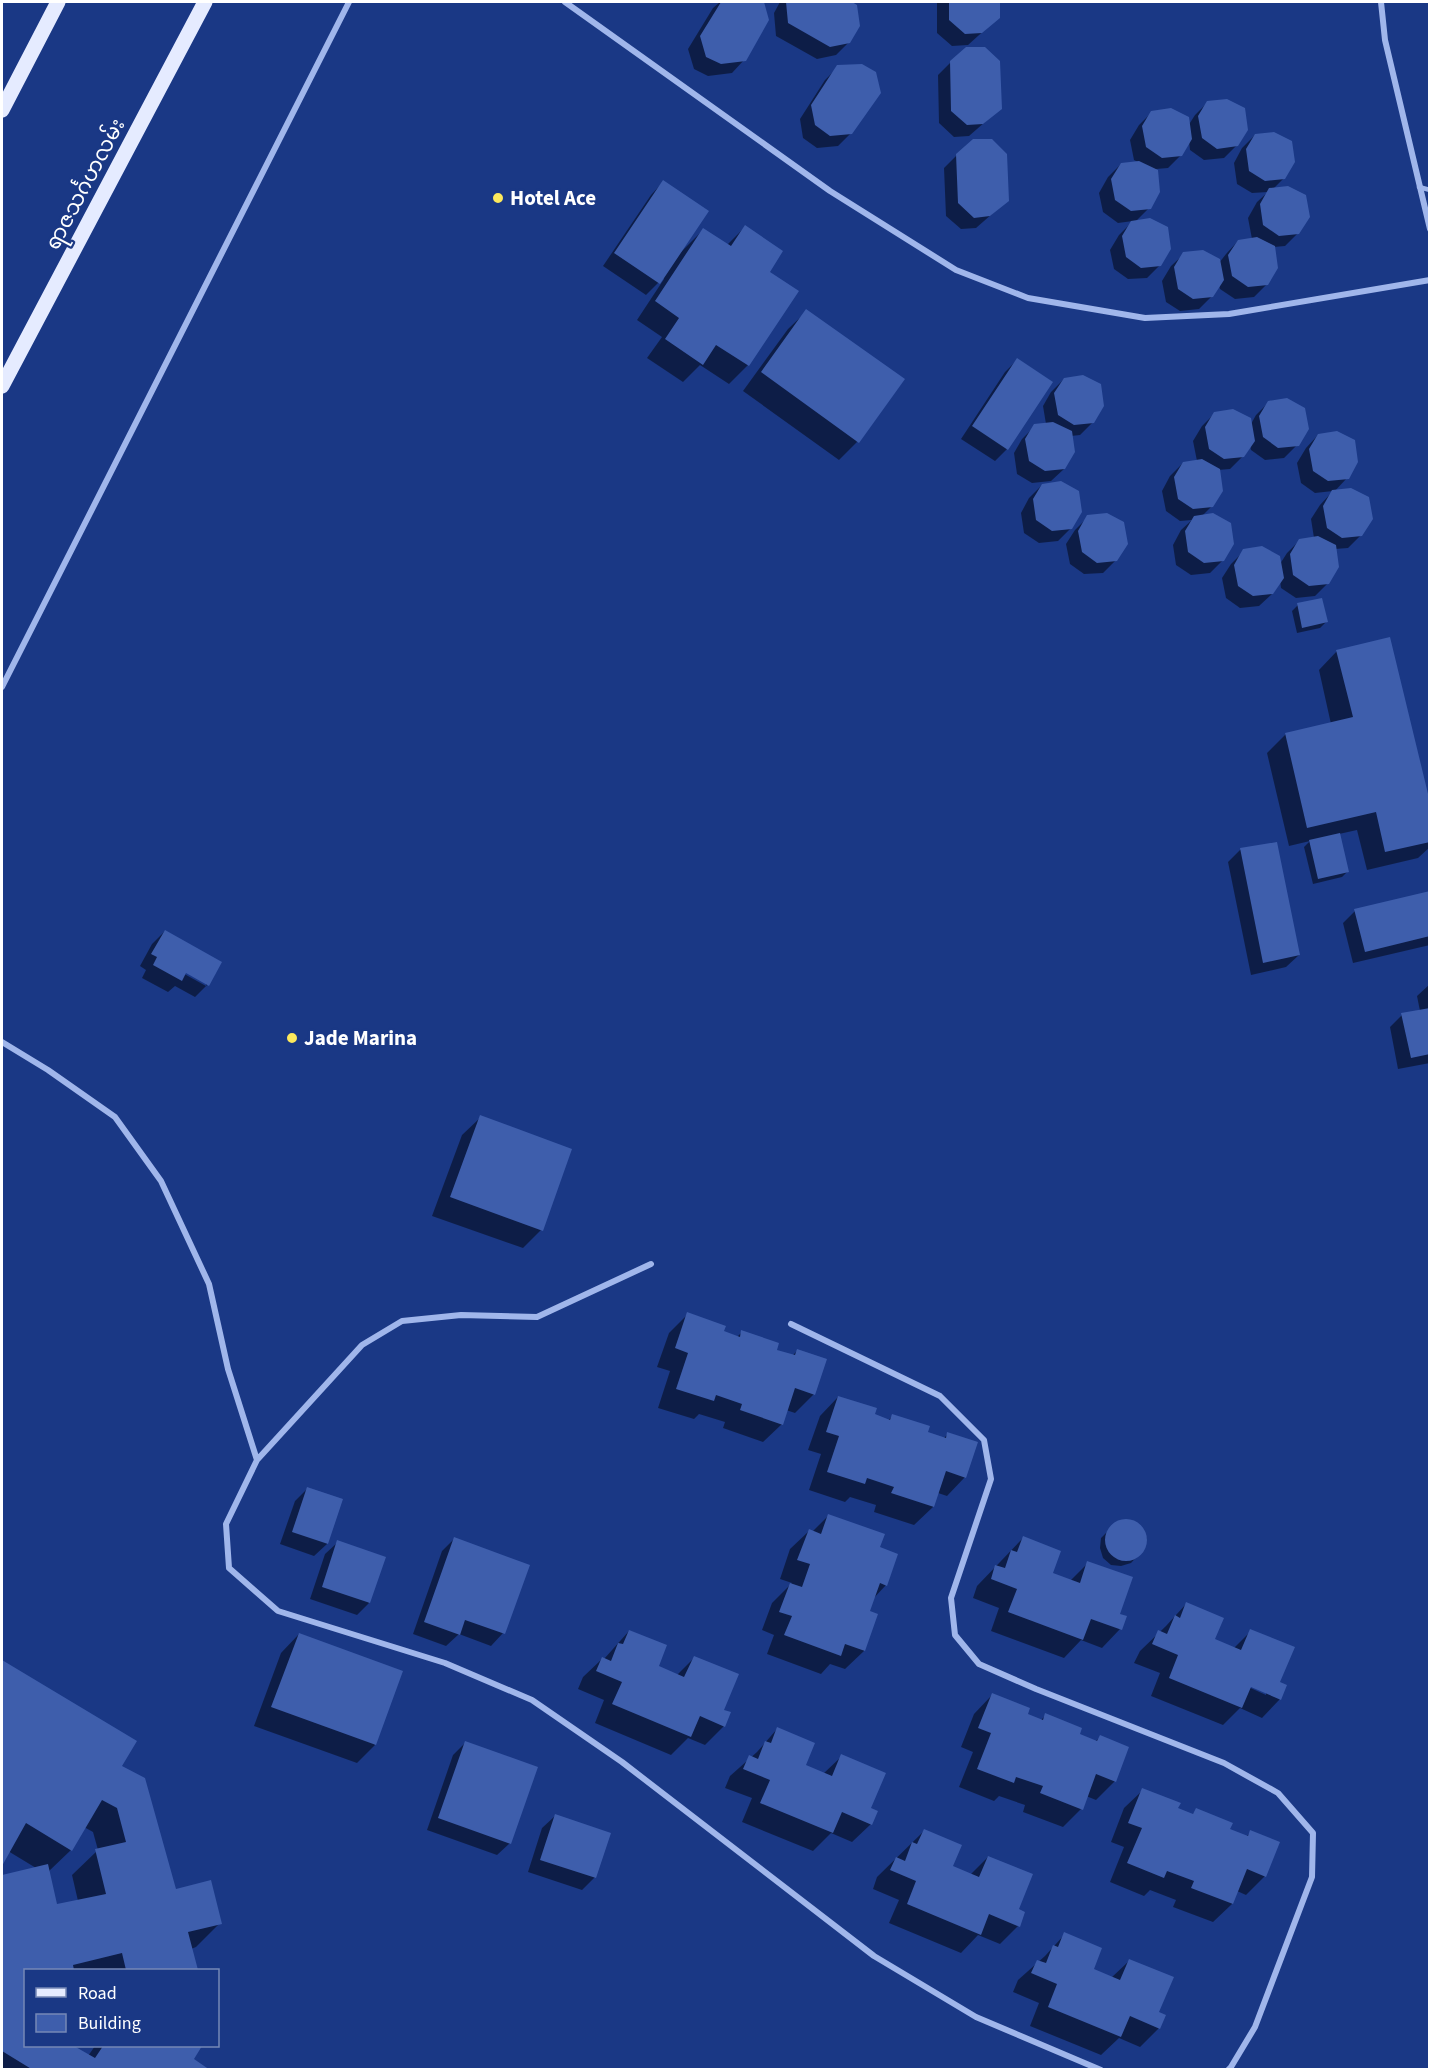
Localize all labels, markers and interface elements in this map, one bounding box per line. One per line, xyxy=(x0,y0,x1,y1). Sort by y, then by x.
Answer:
street label: ရာဇသင်္ဂဟလမ်း xyxy=(37,113,134,256)
place label: Hotel Ace xyxy=(510,183,596,213)
marker: Hotel Ace xyxy=(491,191,505,205)
place label: Jade Marina xyxy=(304,1023,417,1053)
marker: Jade Marina xyxy=(285,1031,299,1045)
legend xyxy=(24,1969,219,2047)
text: Road xyxy=(78,1981,117,2006)
text: Building xyxy=(78,2011,141,2036)

